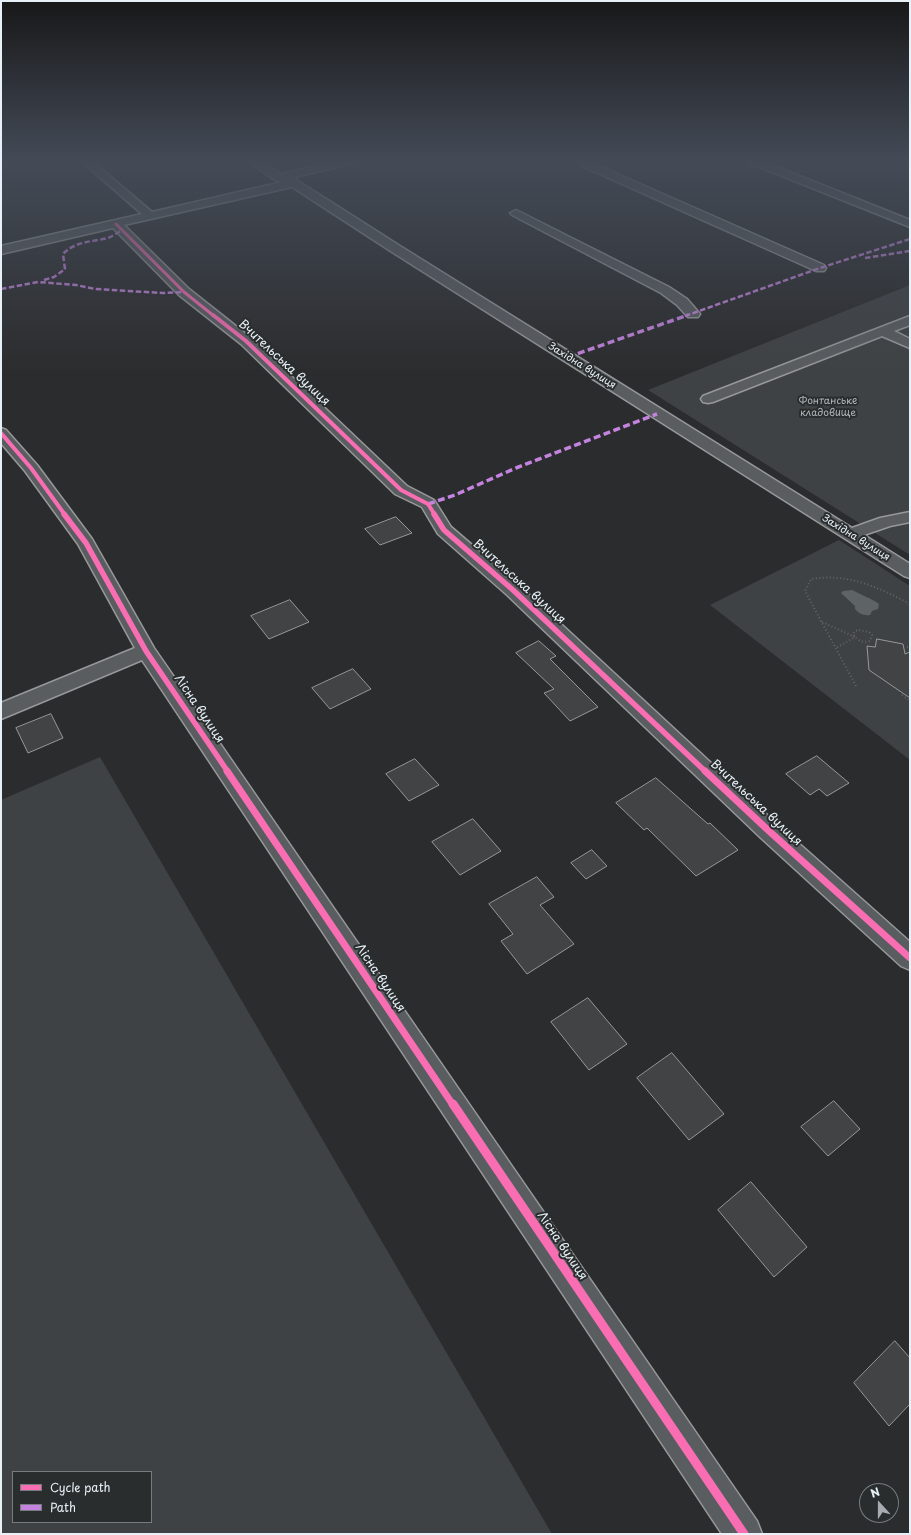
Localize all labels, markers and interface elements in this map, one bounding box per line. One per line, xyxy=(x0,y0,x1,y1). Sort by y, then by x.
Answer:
street label: Вчительська вулиця xyxy=(235,317,333,409)
street label: Західна вулиця xyxy=(546,340,618,392)
park label: Фонтанське кладовище xyxy=(799,395,857,418)
street label: Західна вулиця xyxy=(820,512,892,564)
street label: Вчительська вулиця xyxy=(470,537,568,627)
street label: Лісна вулиця xyxy=(171,672,227,746)
street label: Вчительська вулиця xyxy=(707,757,805,849)
street label: Лісна вулиця xyxy=(352,941,408,1015)
street label: Лісна вулиця xyxy=(534,1209,590,1283)
legend xyxy=(12,1471,152,1523)
text: Cycle path xyxy=(50,1478,111,1496)
north arrow xyxy=(859,1483,899,1523)
text: N xyxy=(868,1483,882,1502)
text: Path xyxy=(50,1498,76,1516)

